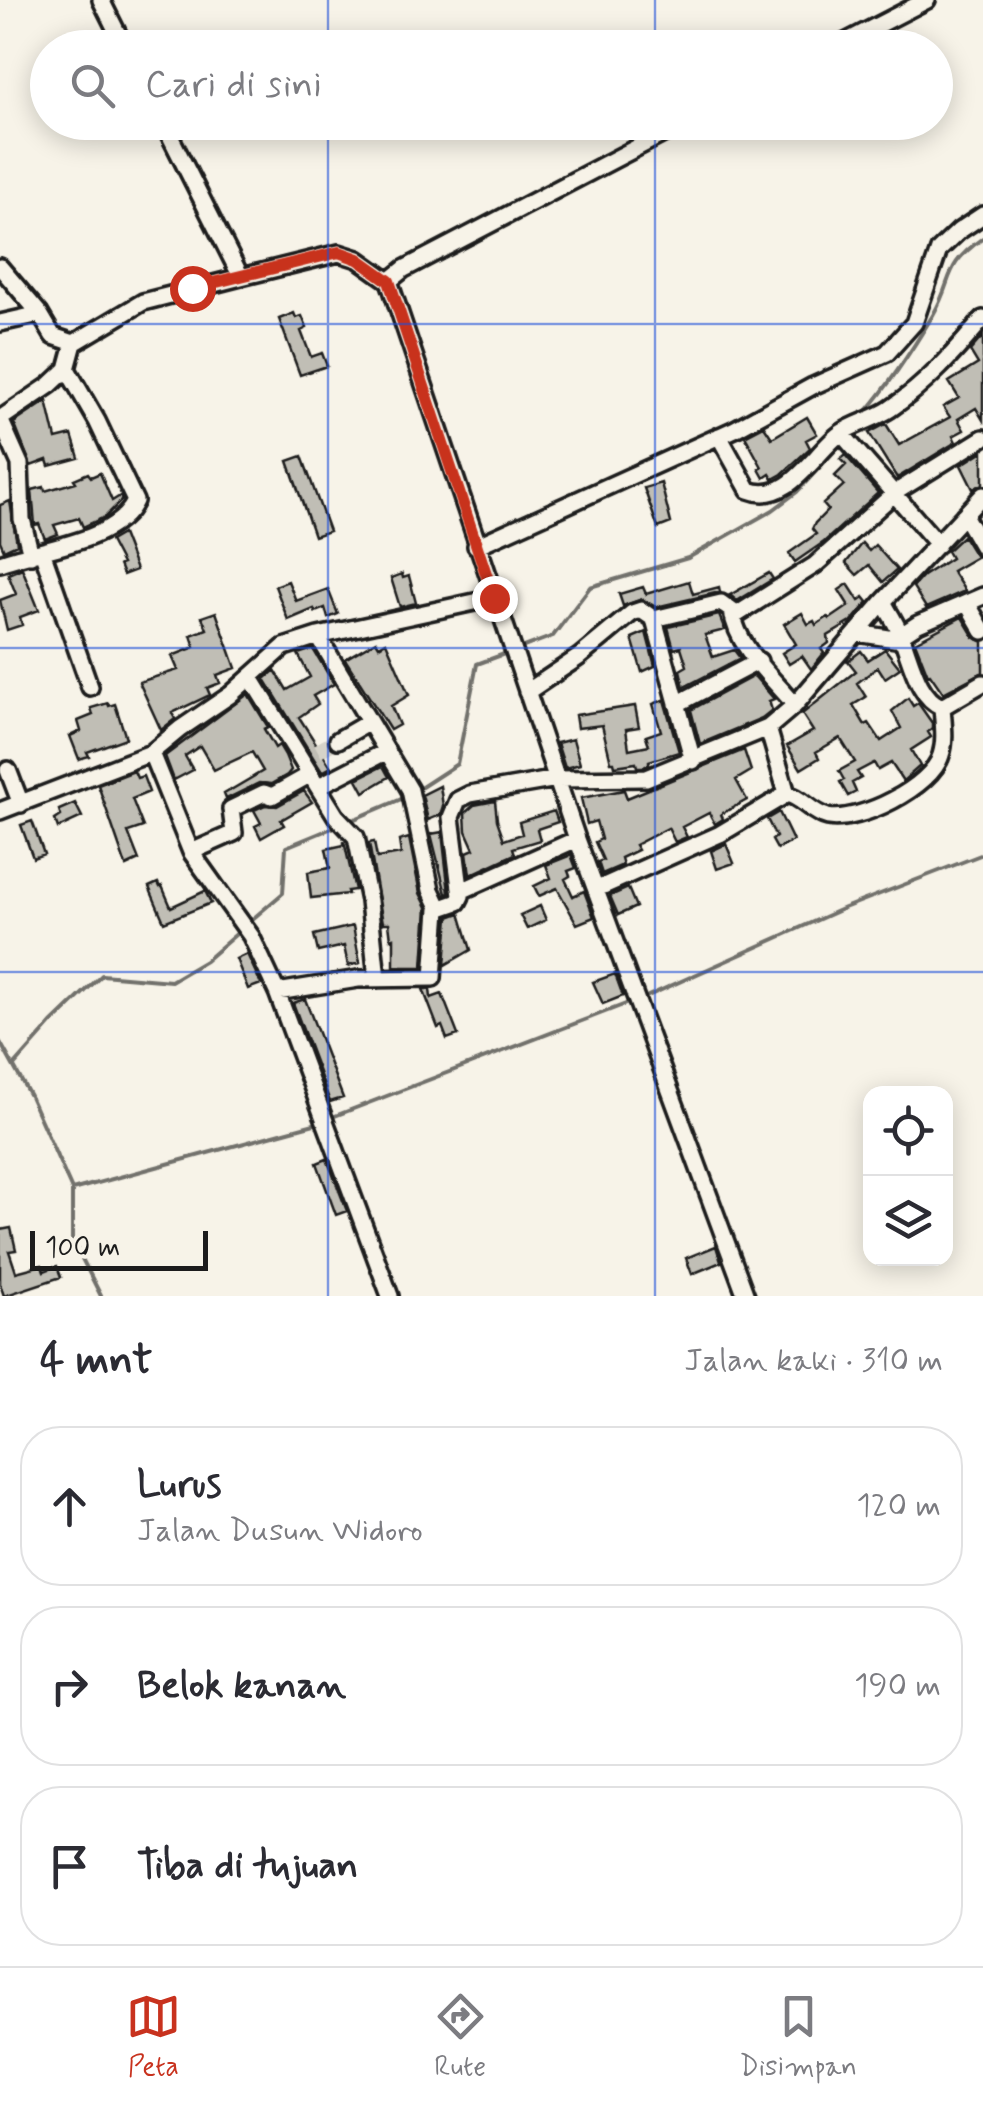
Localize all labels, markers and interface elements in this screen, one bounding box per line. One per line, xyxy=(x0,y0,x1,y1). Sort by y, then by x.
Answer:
search box xyxy=(30,30,953,140)
icon: search xyxy=(65,58,120,113)
text: Cari di sini xyxy=(145,61,322,110)
route start xyxy=(170,266,216,312)
route end xyxy=(472,576,518,622)
map controls xyxy=(863,1086,953,1266)
button: locate xyxy=(863,1086,953,1176)
button: layers xyxy=(863,1176,953,1266)
scale bar xyxy=(30,1226,208,1270)
text: 100 m xyxy=(45,1230,120,1267)
text: 4 mnt xyxy=(40,1334,152,1389)
text: Jalan kaki · 310 m xyxy=(684,1340,943,1382)
text: Lurus xyxy=(137,1461,221,1510)
icon: ahead xyxy=(42,1479,97,1534)
text: 120 m xyxy=(856,1485,941,1527)
text: Jalan Dusun Widoro xyxy=(137,1510,423,1552)
icon: right xyxy=(42,1659,97,1714)
text: Belok kanan xyxy=(137,1662,346,1711)
text: 190 m xyxy=(854,1665,941,1707)
icon: arrive xyxy=(42,1839,97,1894)
text: Tiba di tujuan xyxy=(137,1842,358,1891)
tab: Peta xyxy=(126,1989,181,2086)
tab: Rute xyxy=(433,1989,488,2086)
tab: Disimpan xyxy=(739,1989,857,2086)

